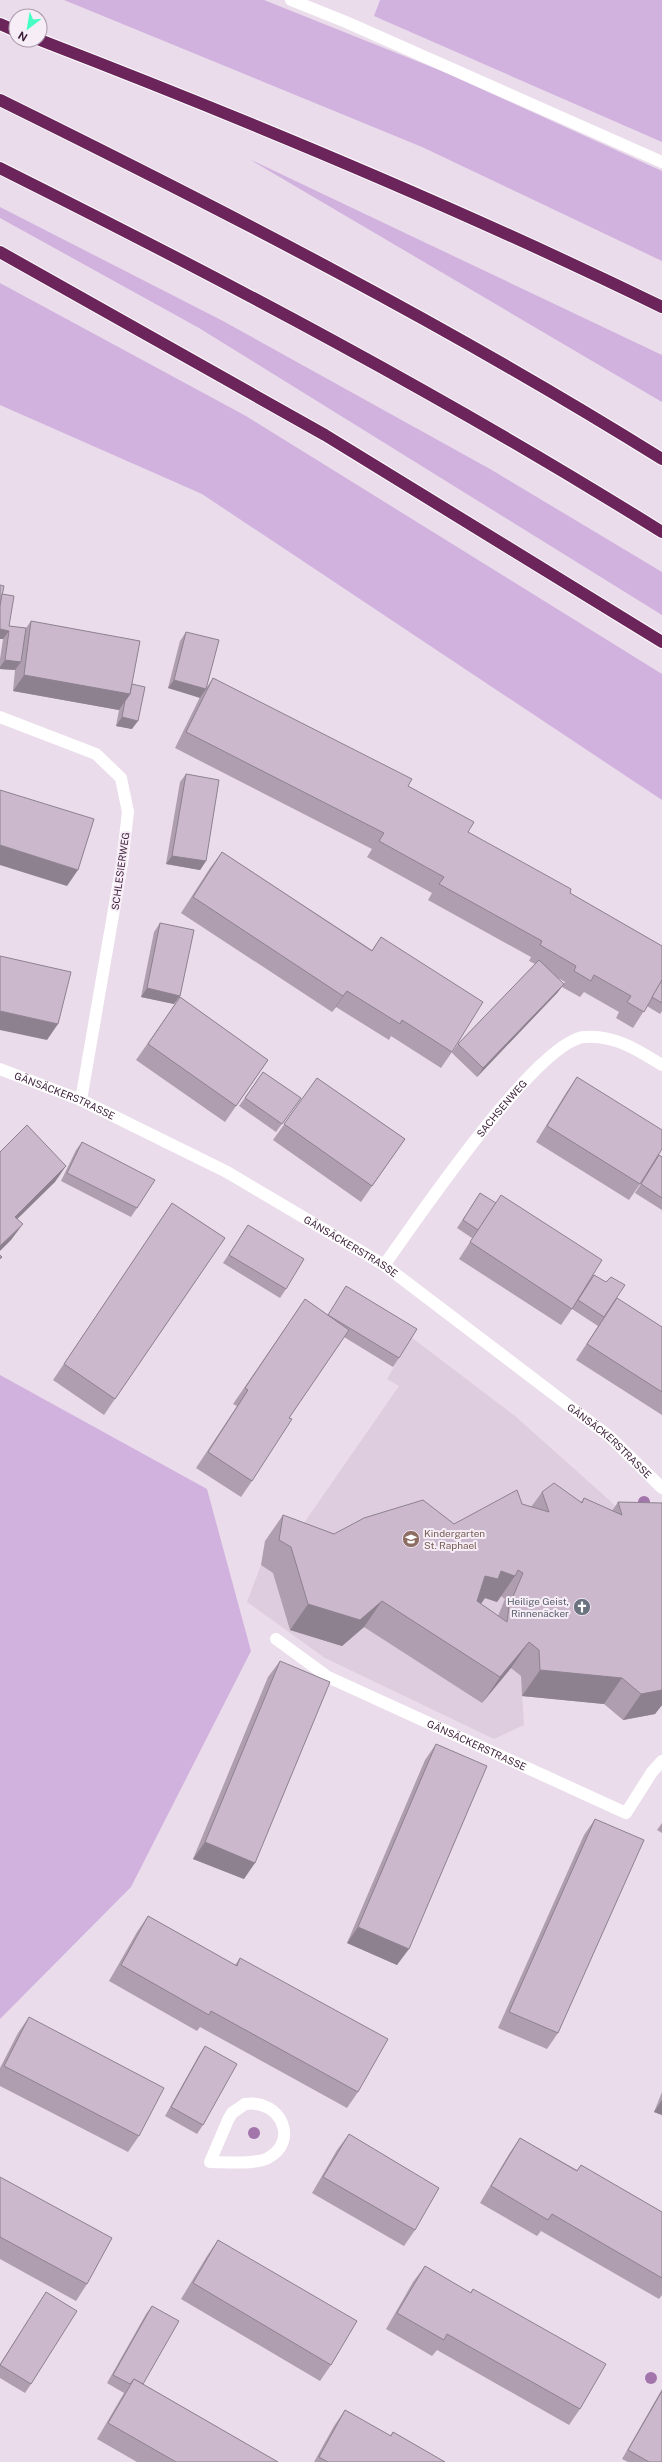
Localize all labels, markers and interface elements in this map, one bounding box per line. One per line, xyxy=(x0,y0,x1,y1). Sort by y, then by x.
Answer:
north arrow xyxy=(8,8,48,48)
text: N xyxy=(16,29,30,44)
street label: SCHLESIERWEG xyxy=(109,831,131,911)
street label: GÄNSÄCKERSTRASSE xyxy=(13,1069,117,1122)
street label: SACHSENWEG xyxy=(474,1077,529,1139)
street label: GÄNSÄCKERSTRASSE xyxy=(302,1213,400,1279)
street label: GÄNSÄCKERSTRASSE xyxy=(565,1401,654,1480)
place label: Kindergarten St. Raphael xyxy=(424,1527,485,1551)
school or university icon: Kindergarten St. Raphael xyxy=(401,1529,421,1549)
place label: Heilige Geist, Rinnenäcker xyxy=(507,1595,569,1619)
church icon: Heilige Geist, Rinnenäcker xyxy=(572,1597,592,1617)
street label: GÄNSÄCKERSTRASSE xyxy=(425,1717,528,1773)

